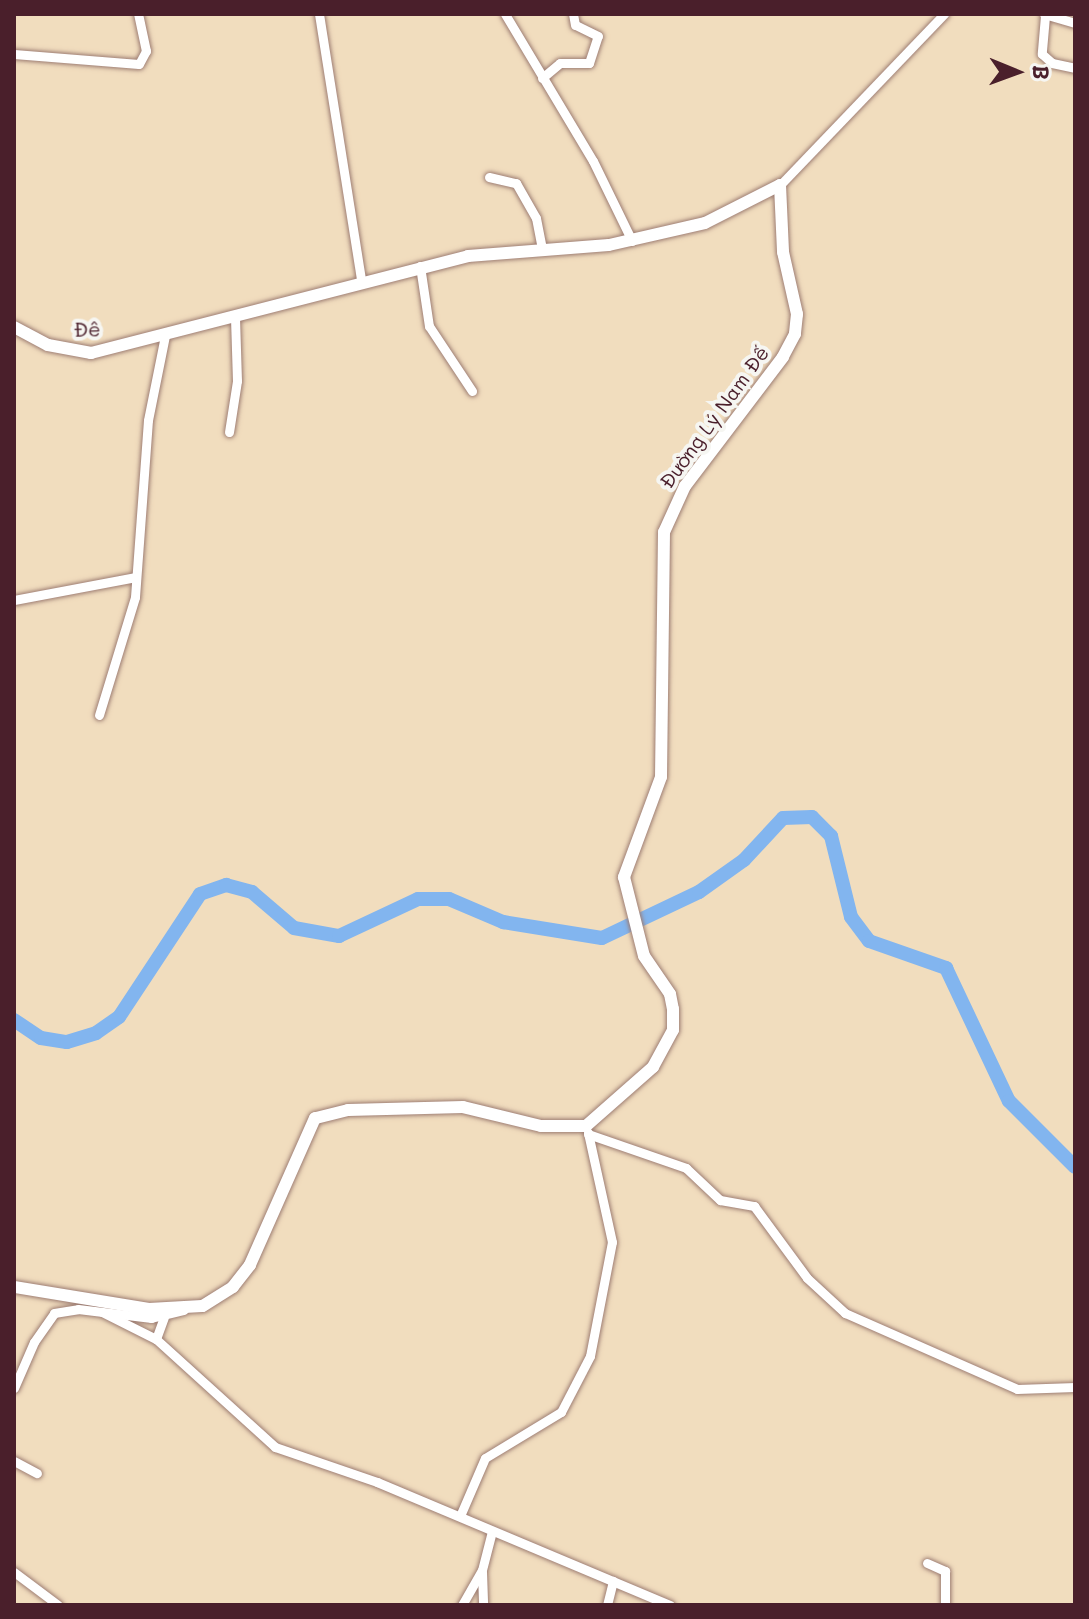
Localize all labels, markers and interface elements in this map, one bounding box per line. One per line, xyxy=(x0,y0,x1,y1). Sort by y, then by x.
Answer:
north arrow xyxy=(977,32,1057,112)
text: B xyxy=(1027,65,1056,80)
street label: Đê xyxy=(73,317,101,341)
street label: Đường Lý Nam Đế xyxy=(654,341,774,493)

